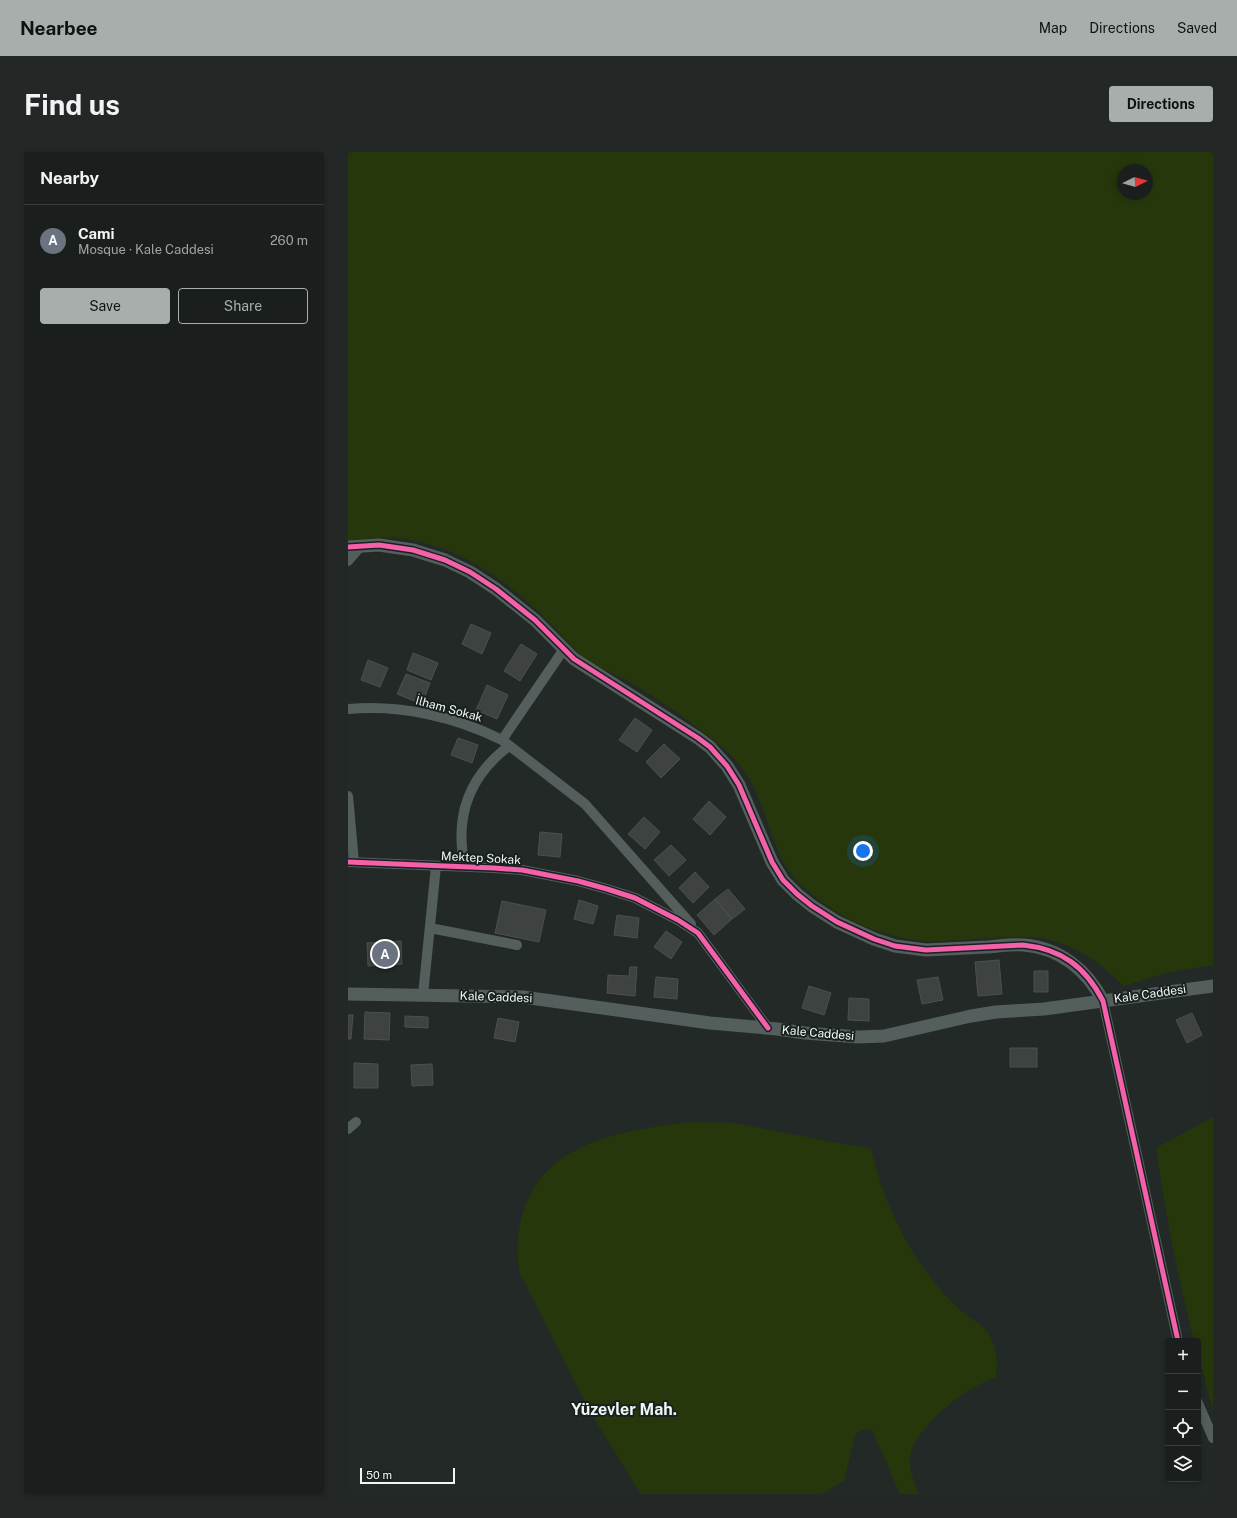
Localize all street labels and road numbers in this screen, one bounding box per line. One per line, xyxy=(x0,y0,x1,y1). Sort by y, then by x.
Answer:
street label: İlham Sokak xyxy=(414,693,484,725)
street label: Mektep Sokak xyxy=(441,849,522,867)
street label: Kale Caddesi xyxy=(1113,982,1187,1006)
street label: Kale Caddesi xyxy=(459,989,533,1005)
street label: Kale Caddesi xyxy=(781,1023,855,1043)

